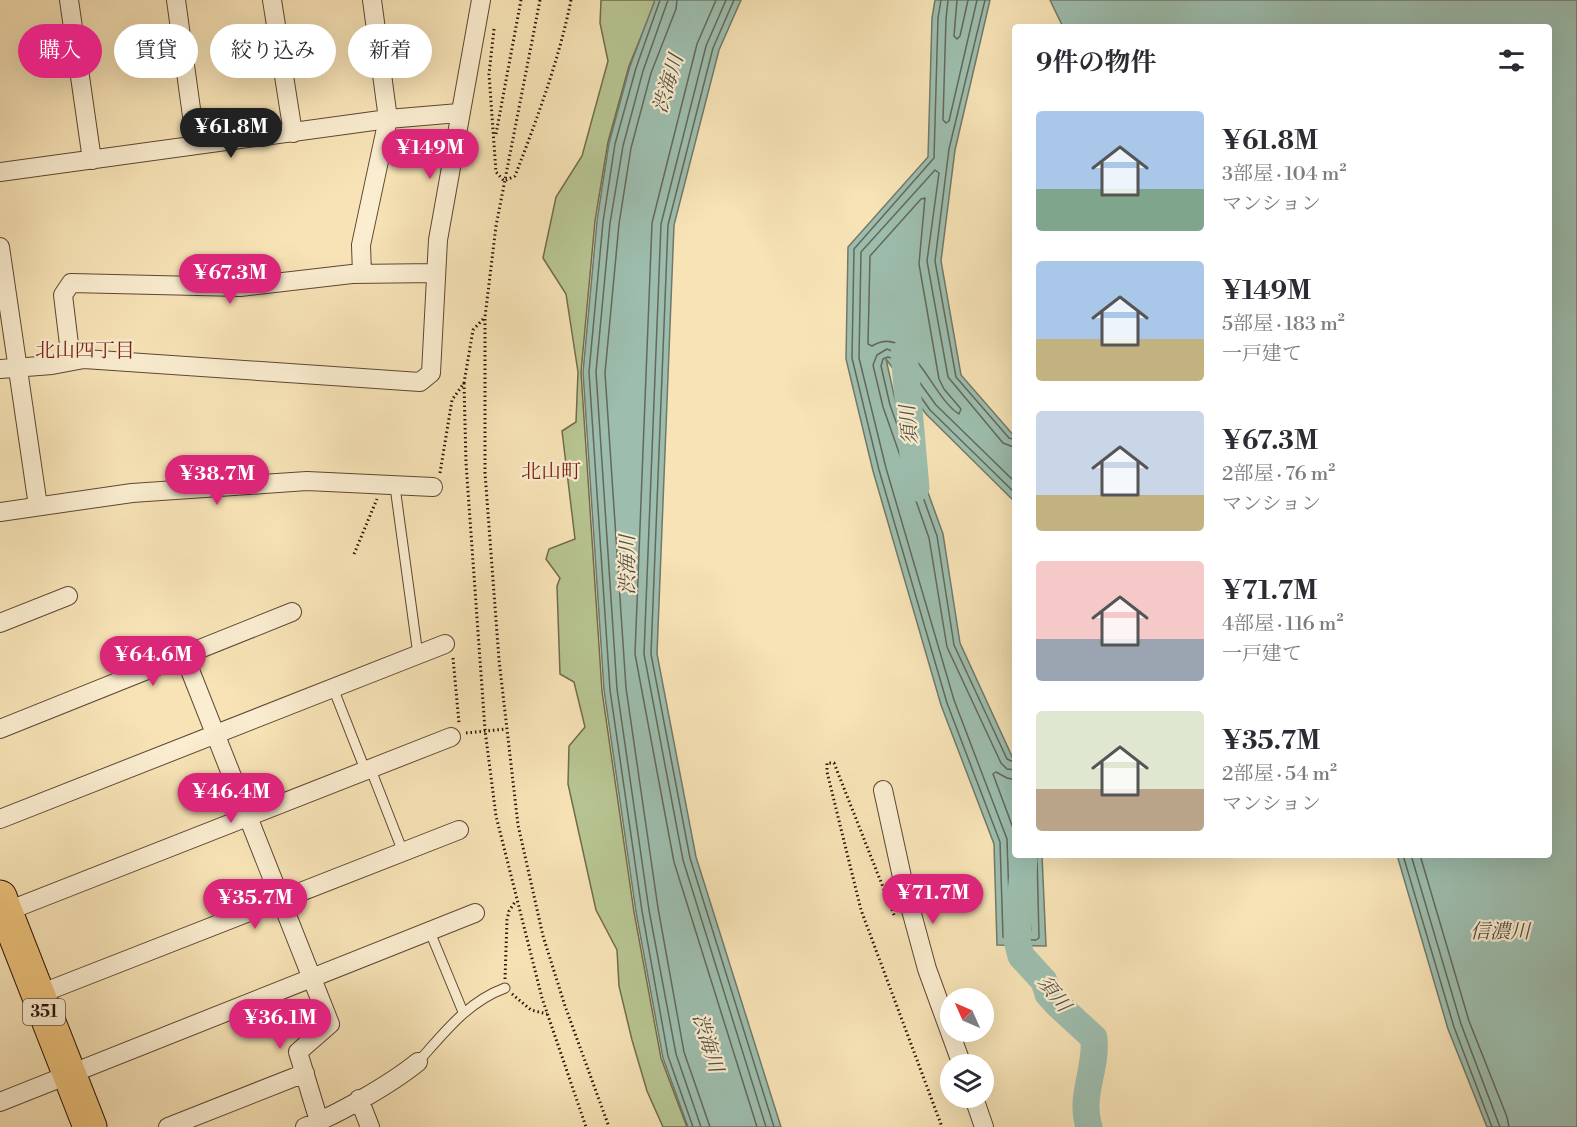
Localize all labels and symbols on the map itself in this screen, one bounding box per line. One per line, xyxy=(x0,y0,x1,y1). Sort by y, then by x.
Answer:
water label: 渋海川 xyxy=(648,50,690,116)
pin: ¥61.8M xyxy=(182,108,280,159)
pin: ¥149M xyxy=(388,129,472,180)
pin: ¥67.3M xyxy=(181,254,279,305)
district label: 北山四丁目 xyxy=(35,339,135,364)
water label: 須川 xyxy=(896,402,924,446)
pin: ¥38.7M xyxy=(168,455,266,506)
district label: 北山町 xyxy=(521,460,581,485)
water label: 渋海川 xyxy=(616,533,641,595)
pin: ¥64.6M xyxy=(104,636,202,687)
pin: ¥46.4M xyxy=(182,773,280,824)
pin: ¥71.7M xyxy=(884,874,982,925)
pin: ¥35.7M xyxy=(206,879,304,930)
water label: 信濃川 xyxy=(1470,920,1532,945)
water label: 須川 xyxy=(1031,971,1076,1019)
north arrow xyxy=(940,988,994,1042)
road number: 351 xyxy=(23,999,65,1025)
pin: ¥36.1M xyxy=(231,999,329,1050)
water label: 渋海川 xyxy=(686,1011,728,1077)

